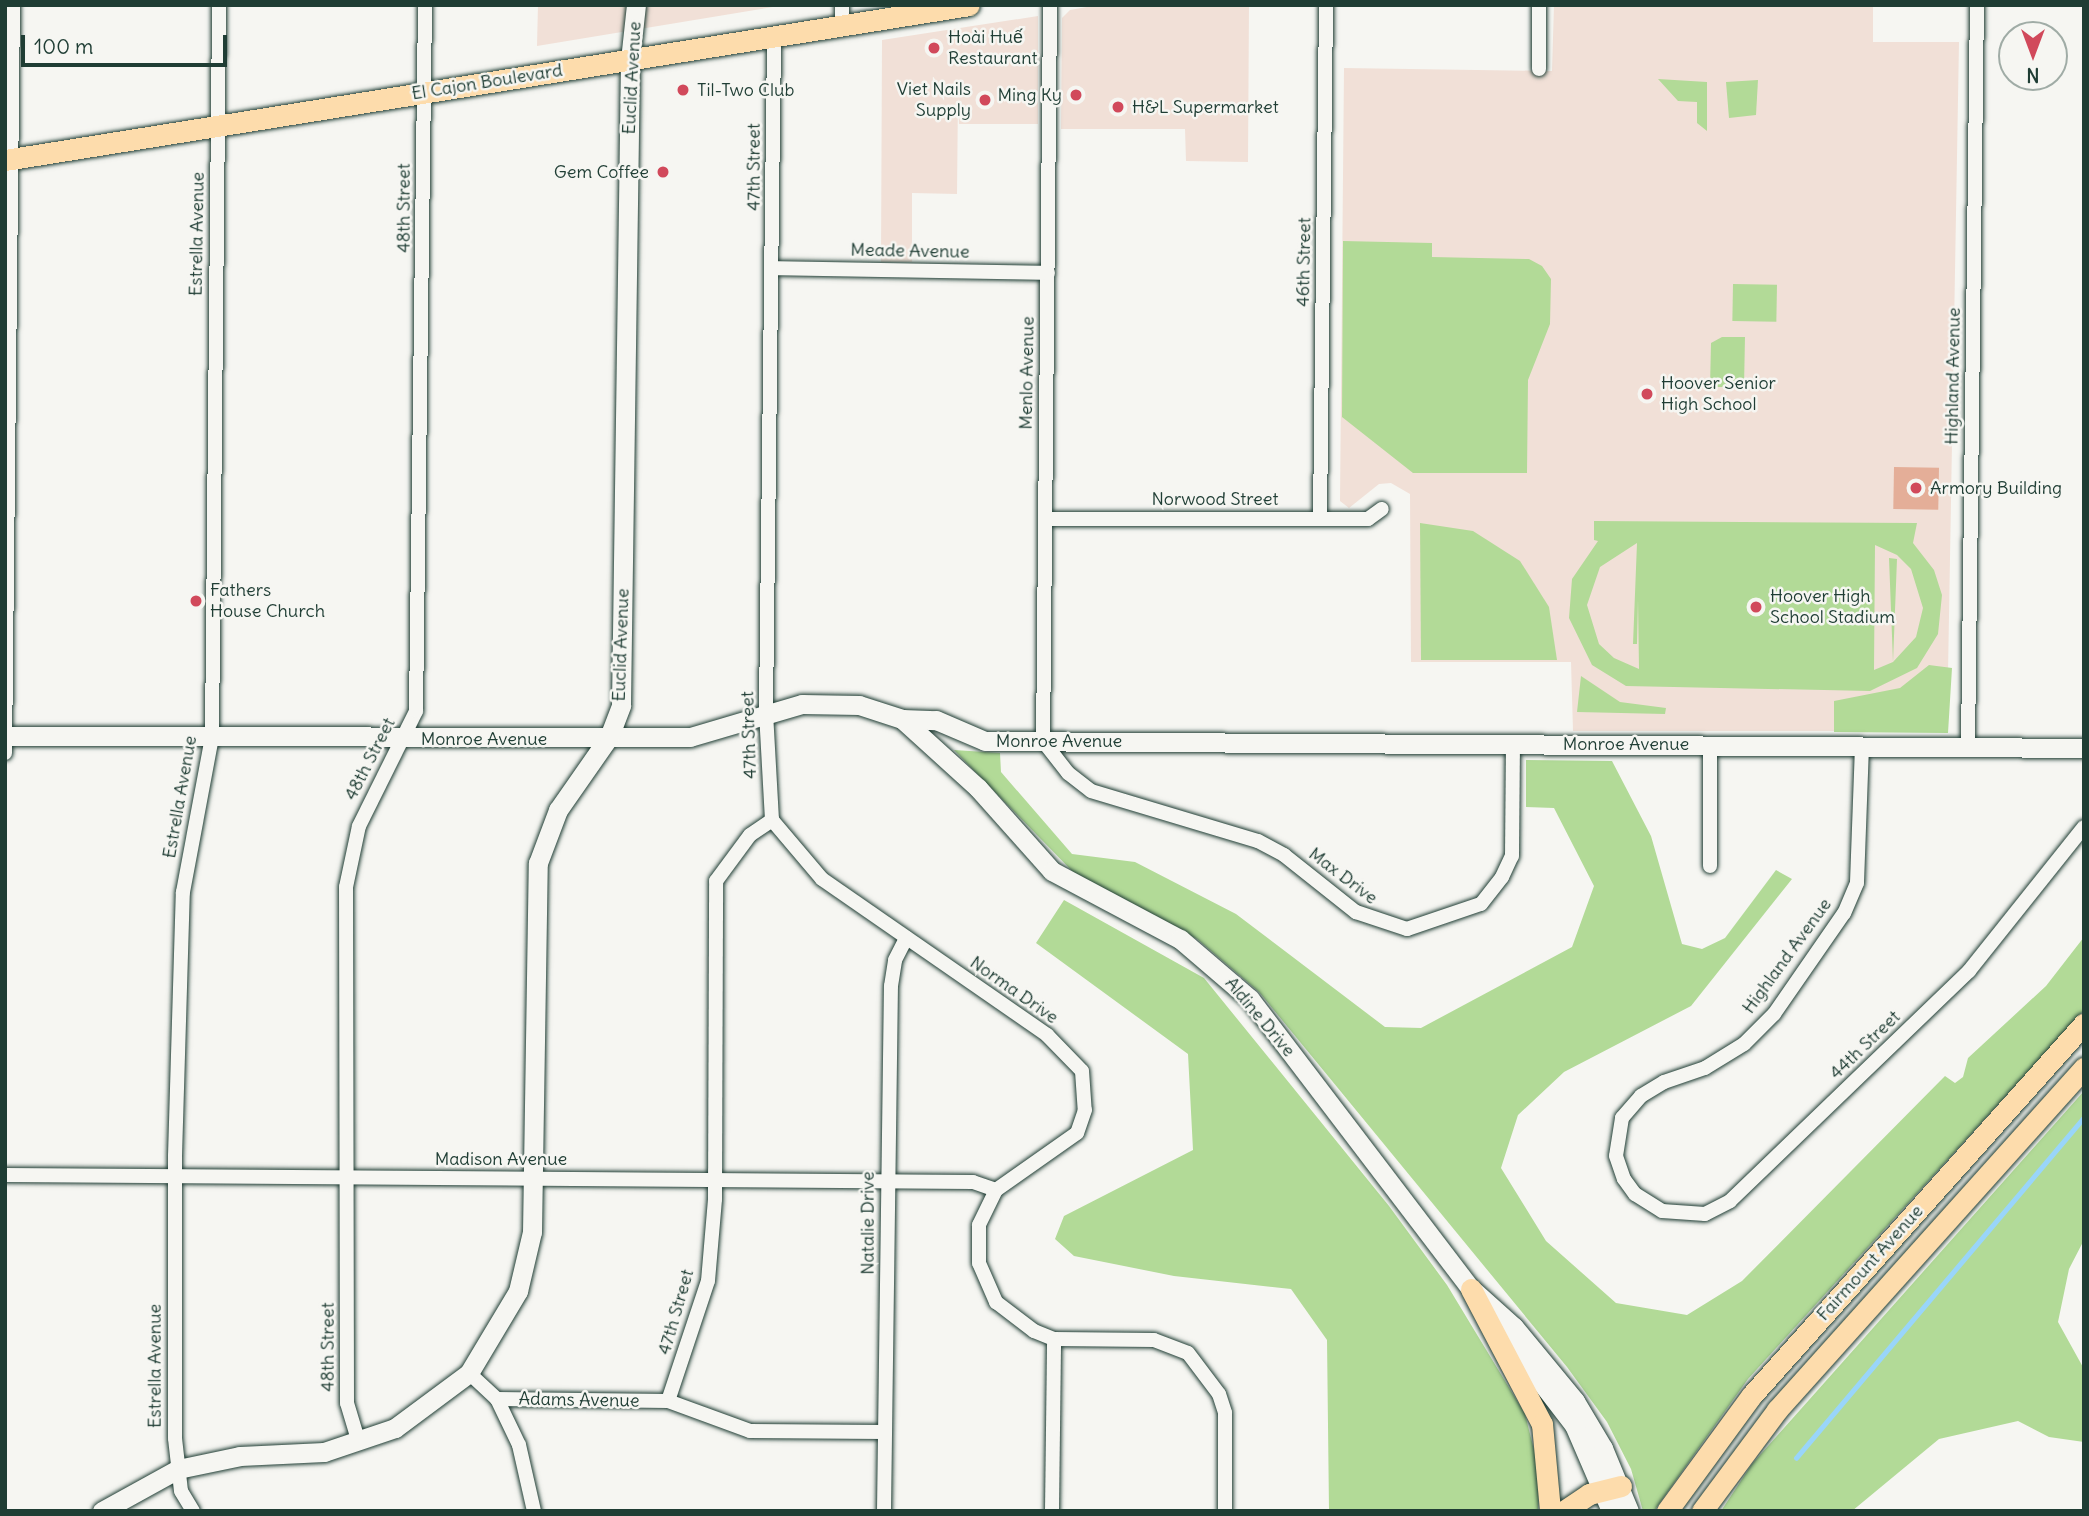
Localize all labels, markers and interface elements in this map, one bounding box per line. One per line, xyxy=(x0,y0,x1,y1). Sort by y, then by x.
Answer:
scale bar xyxy=(24,21,231,65)
street label: Euclid Avenue xyxy=(618,21,646,135)
north arrow xyxy=(1998,21,2068,91)
place label: Hoài Huế Restaurant xyxy=(948,27,1037,70)
text: 100 m xyxy=(34,33,93,60)
marker: Hoài Huế Restaurant xyxy=(926,40,942,56)
street label: El Cajon Boulevard xyxy=(410,59,564,105)
text: N xyxy=(2026,63,2040,87)
place label: Til-Two Club xyxy=(697,79,794,101)
place label: Viet Nails Supply xyxy=(897,79,971,122)
marker: Til-Two Club xyxy=(675,82,691,98)
place label: Ming Ky xyxy=(998,84,1062,106)
marker: Ming Ky xyxy=(1068,87,1084,103)
marker: Viet Nails Supply xyxy=(977,92,993,108)
place label: H&L Supermarket xyxy=(1132,96,1279,118)
marker: H&L Supermarket xyxy=(1110,99,1126,115)
street label: 47th Street xyxy=(743,123,765,211)
place label: Gem Coffee xyxy=(554,161,649,183)
street label: 48th Street xyxy=(393,163,415,253)
marker: Gem Coffee xyxy=(655,164,671,180)
street label: Estrella Avenue xyxy=(185,172,209,296)
street label: 46th Street xyxy=(1292,217,1316,307)
street label: Meade Avenue xyxy=(850,239,970,263)
street label: Highland Avenue xyxy=(1941,307,1965,445)
street label: Menlo Avenue xyxy=(1015,316,1039,430)
place label: Hoover Senior High School xyxy=(1661,373,1776,416)
marker: Hoover Senior High School xyxy=(1639,386,1655,402)
place label: Armory Building xyxy=(1930,477,2062,499)
marker: Armory Building xyxy=(1908,480,1924,496)
street label: Norwood Street xyxy=(1151,488,1279,510)
place label: Fathers House Church xyxy=(210,580,325,622)
place label: Hoover High School Stadium xyxy=(1770,586,1895,628)
street label: Euclid Avenue xyxy=(608,588,634,702)
marker: Fathers House Church xyxy=(188,593,204,609)
marker: Hoover High School Stadium xyxy=(1748,599,1764,615)
street label: 47th Street xyxy=(737,691,761,779)
street label: 48th Street xyxy=(340,714,400,804)
street label: Monroe Avenue xyxy=(421,728,547,750)
street label: Monroe Avenue xyxy=(996,730,1122,752)
street label: Monroe Avenue xyxy=(1563,733,1689,755)
street label: Estrella Avenue xyxy=(159,734,201,860)
street label: Max Drive xyxy=(1304,843,1382,909)
street label: Highland Avenue xyxy=(1738,894,1836,1018)
street label: Norma Drive xyxy=(966,952,1062,1028)
street label: Aldine Drive xyxy=(1220,973,1300,1061)
street label: 44th Street xyxy=(1825,1006,1905,1084)
street label: Madison Avenue xyxy=(435,1148,567,1170)
street label: Natalie Drive xyxy=(857,1171,879,1275)
street label: Fairmount Avenue xyxy=(1812,1201,1928,1325)
street label: 47th Street xyxy=(654,1267,698,1357)
street label: 48th Street xyxy=(317,1302,339,1392)
street label: Estrella Avenue xyxy=(144,1304,166,1428)
street label: Adams Avenue xyxy=(518,1388,640,1412)

